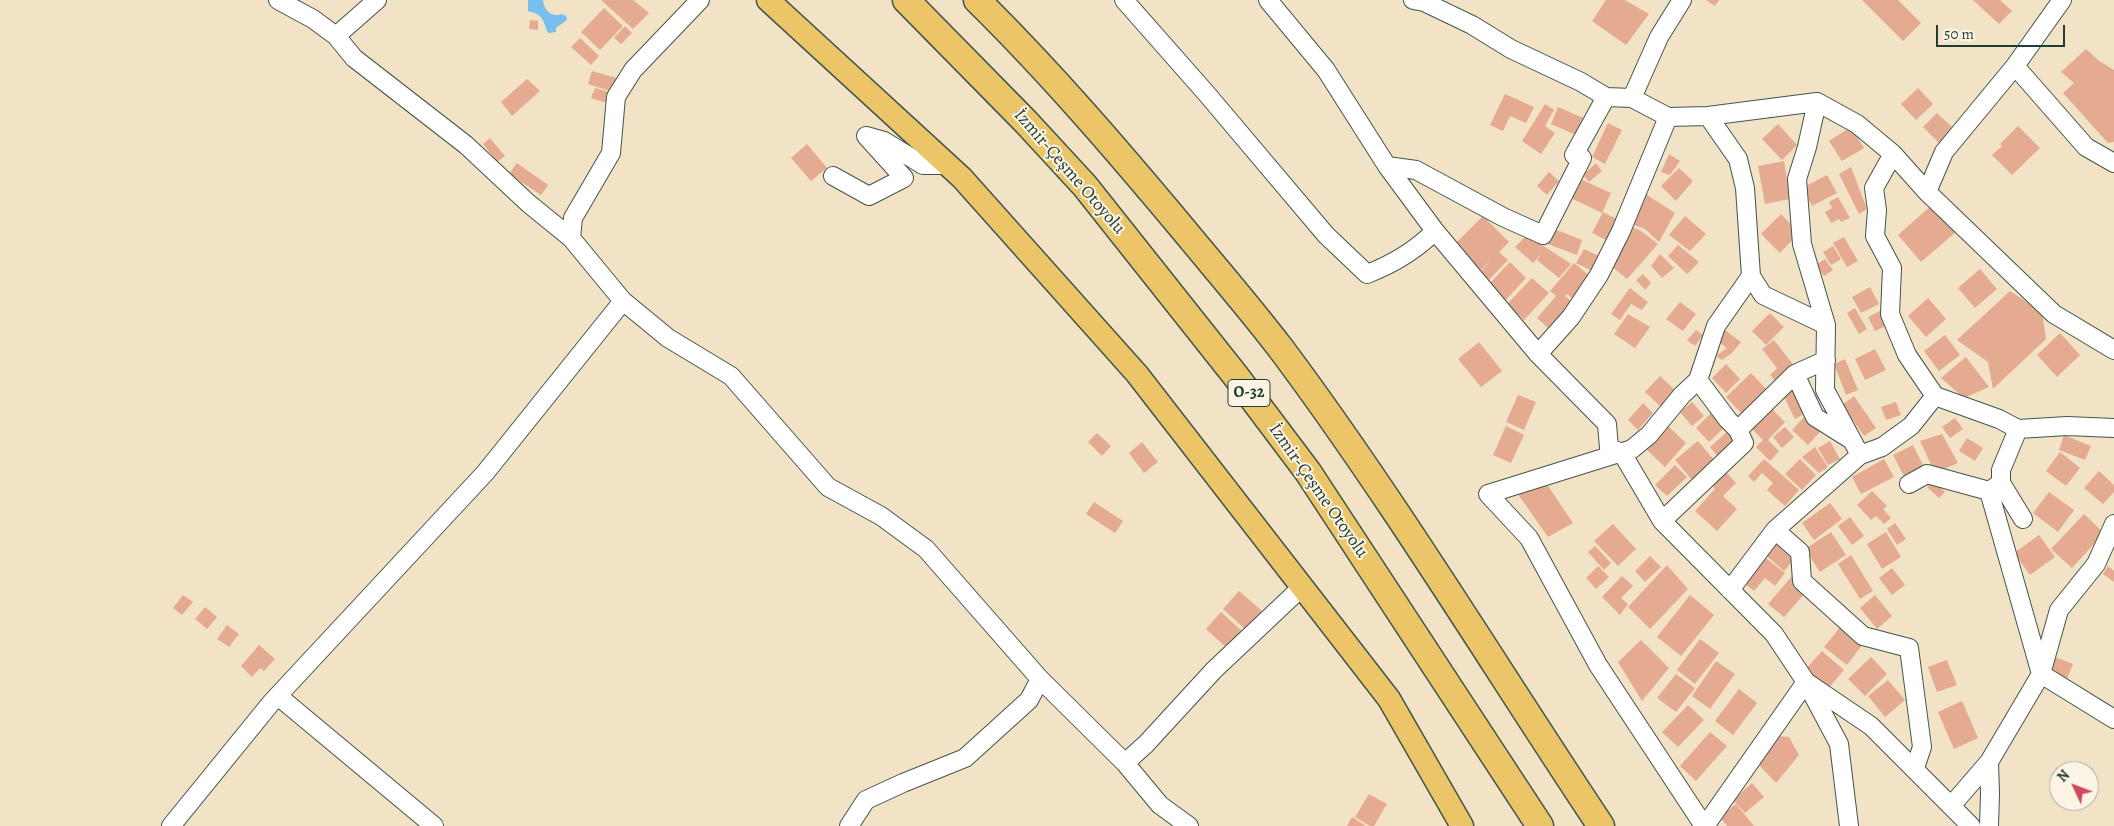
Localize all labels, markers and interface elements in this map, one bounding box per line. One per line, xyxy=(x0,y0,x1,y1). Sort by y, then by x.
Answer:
scale bar xyxy=(1939,15,2068,47)
text: 50 m xyxy=(1944,24,1974,44)
street label: İzmir-Çeşme Otoyolu xyxy=(1009,105,1129,239)
road number: O-32 xyxy=(1228,379,1270,406)
street label: İzmir-Çeşme Otoyolu xyxy=(1264,420,1372,562)
north arrow xyxy=(2049,761,2099,811)
text: N xyxy=(2053,766,2074,786)

